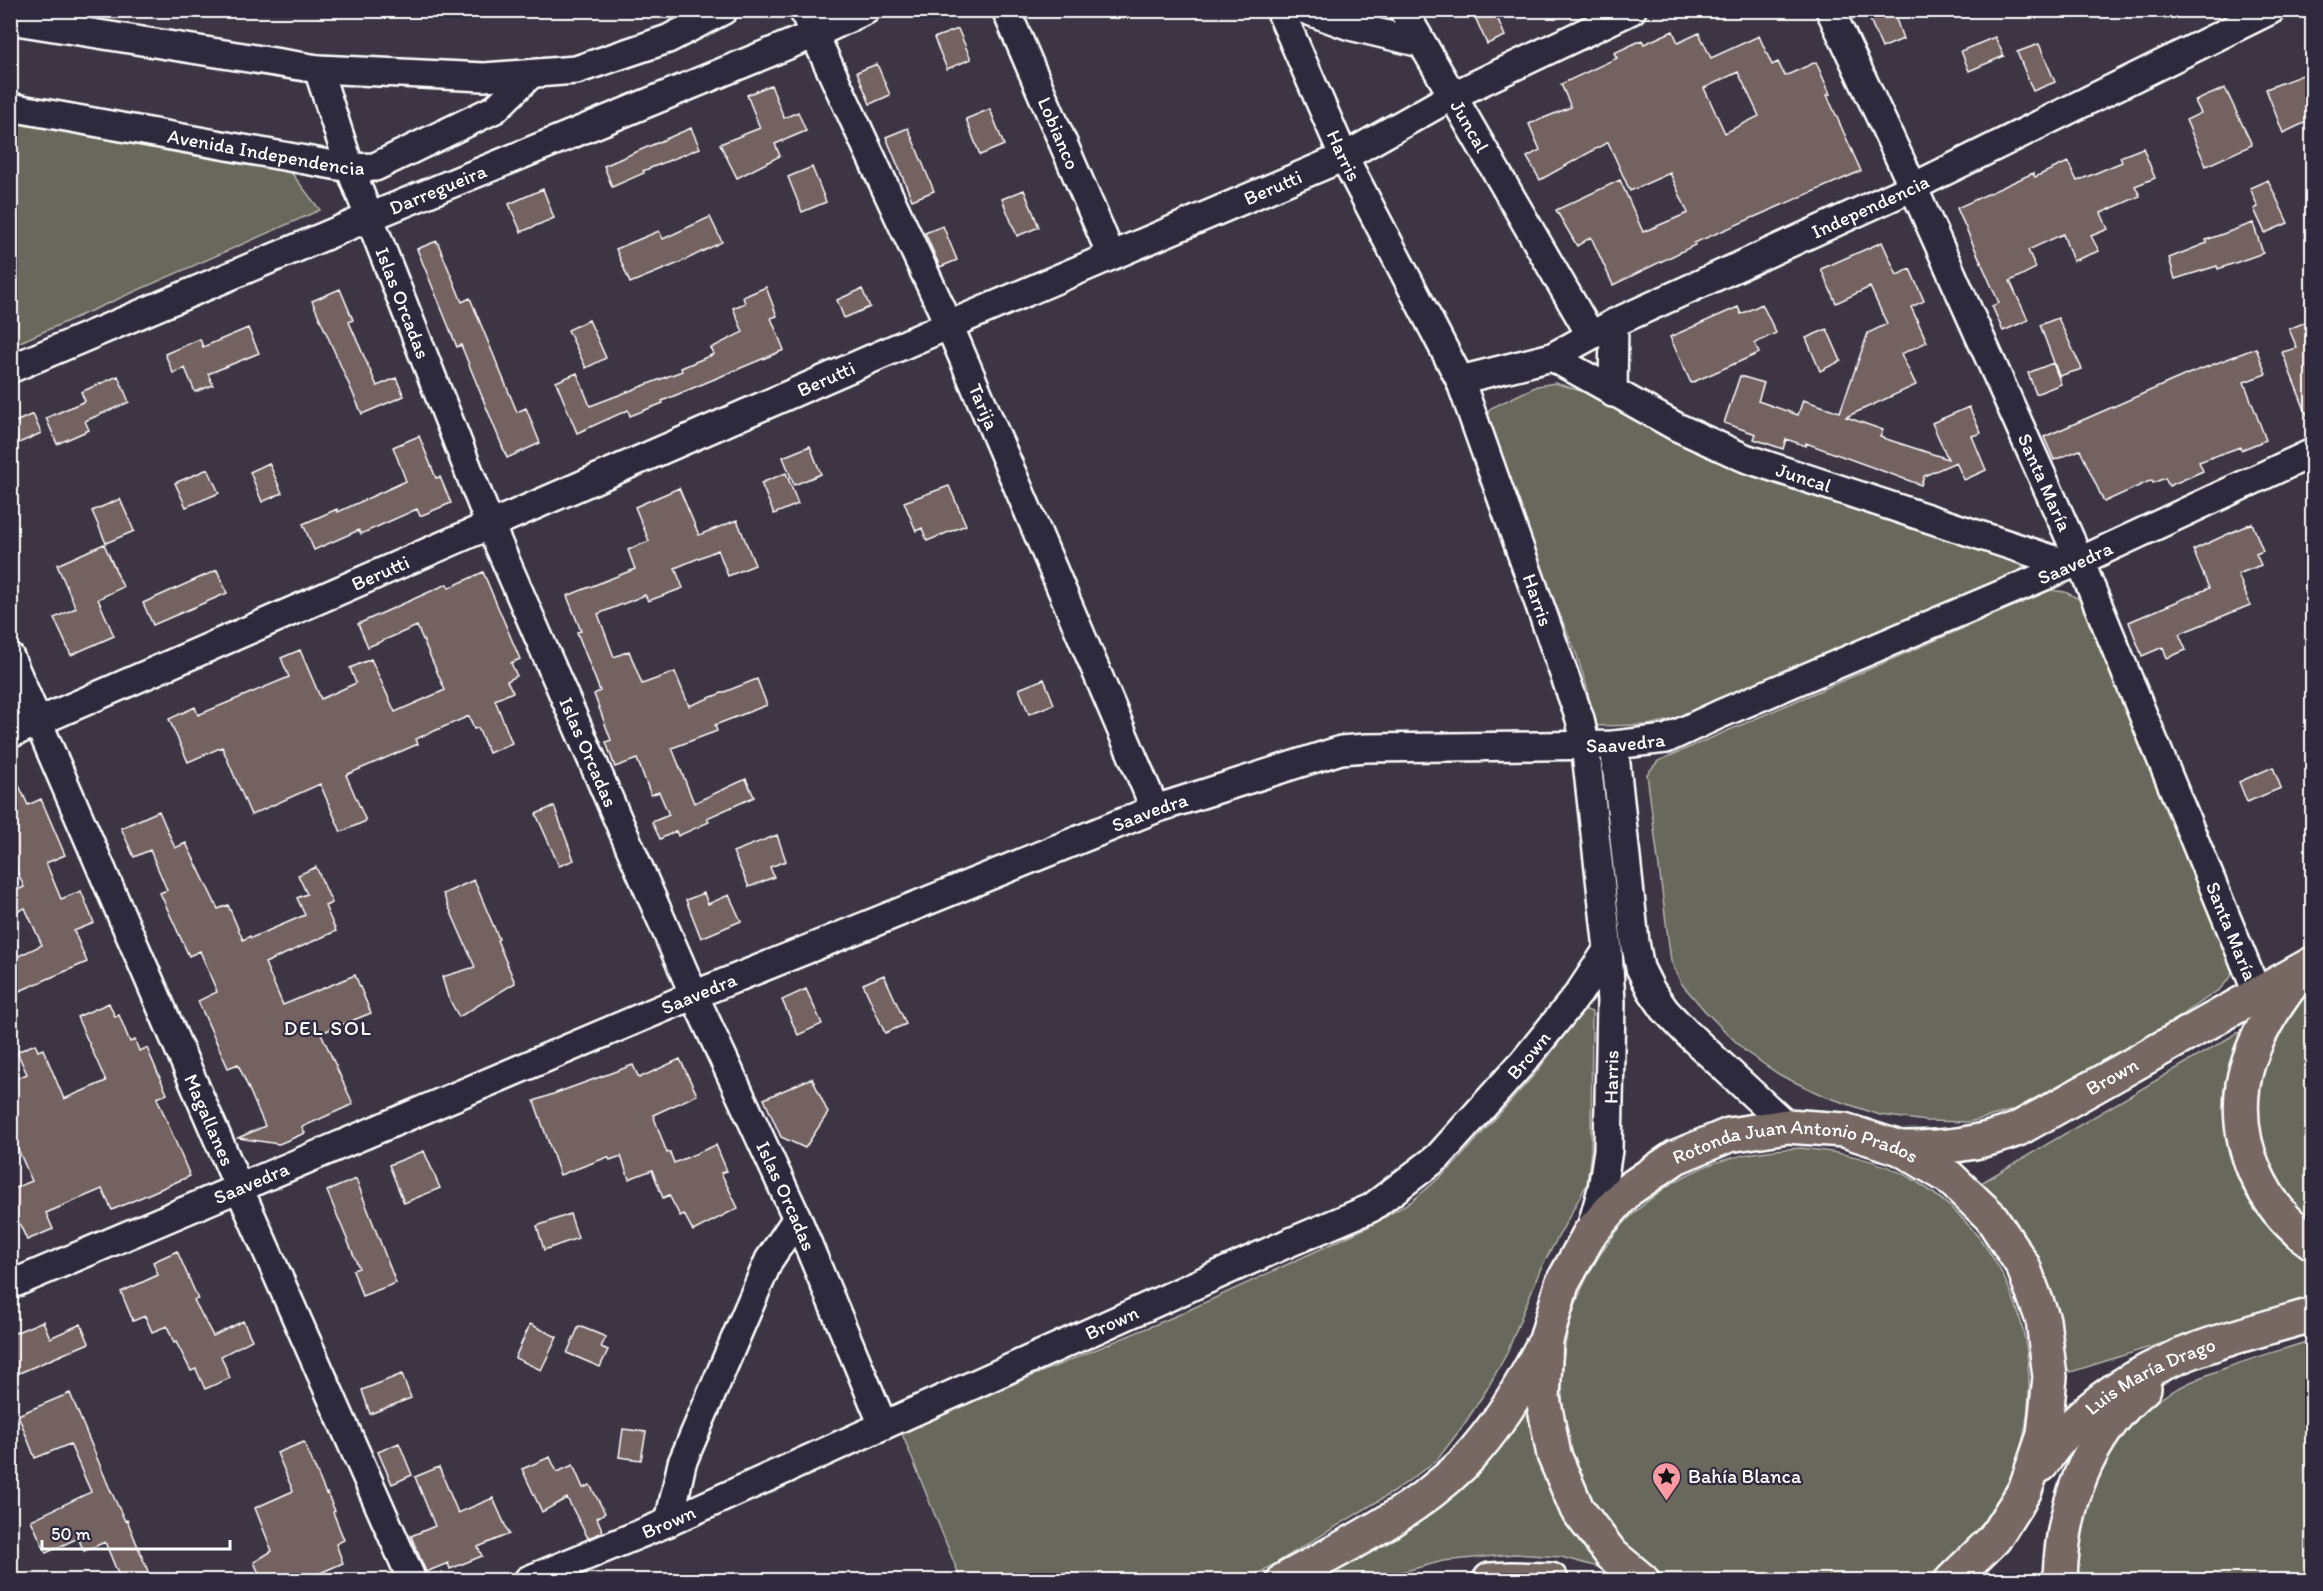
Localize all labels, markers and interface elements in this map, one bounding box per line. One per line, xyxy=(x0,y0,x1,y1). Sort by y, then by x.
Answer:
street label: Lobianco xyxy=(1033,93,1085,173)
street label: Juncal xyxy=(1445,96,1495,157)
street label: Avenida Independencia xyxy=(166,123,365,180)
street label: Harris xyxy=(1322,126,1366,185)
street label: Darregueira xyxy=(385,158,491,220)
street label: Berutti xyxy=(1240,164,1305,210)
street label: Independencia xyxy=(1808,169,1933,244)
street label: Islas Orcadas xyxy=(370,244,436,362)
street label: Berutti xyxy=(793,355,859,402)
street label: Tarija xyxy=(963,380,1004,434)
street label: Santa María xyxy=(2013,430,2077,536)
street label: Juncal xyxy=(1773,457,1835,498)
street label: Saavedra xyxy=(2034,535,2117,590)
street label: Berutti xyxy=(348,550,413,596)
street label: Harris xyxy=(1518,571,1558,629)
street label: Islas Orcadas xyxy=(554,693,623,811)
street label: Saavedra xyxy=(1586,727,1667,757)
street label: Saavedra xyxy=(1108,787,1191,837)
street label: Santa María xyxy=(2201,878,2263,985)
street label: Saavedra xyxy=(657,967,741,1020)
district label: DEL SOL xyxy=(284,1015,372,1040)
street label: Brown xyxy=(1501,1026,1556,1084)
street label: Harris xyxy=(1599,1050,1623,1104)
street label: Brown xyxy=(2082,1052,2142,1100)
street label: Magallanes xyxy=(179,1070,240,1170)
text: Rotonda Juan Antonio Prados xyxy=(1669,1114,1923,1169)
street label: Islas Orcadas xyxy=(751,1137,821,1254)
street label: Rotonda Juan Antonio Prados xyxy=(1668,1152,1924,1176)
street label: Saavedra xyxy=(210,1156,293,1209)
street label: Brown xyxy=(1081,1300,1142,1345)
street label: Luis María Drago xyxy=(2080,1332,2218,1420)
place icon: Bahía Blanca xyxy=(1651,1460,1683,1502)
place label: Bahía Blanca xyxy=(1688,1464,1802,1488)
street label: Brown xyxy=(638,1500,699,1544)
scale bar xyxy=(42,1513,230,1551)
text: 50 m xyxy=(51,1523,91,1545)

